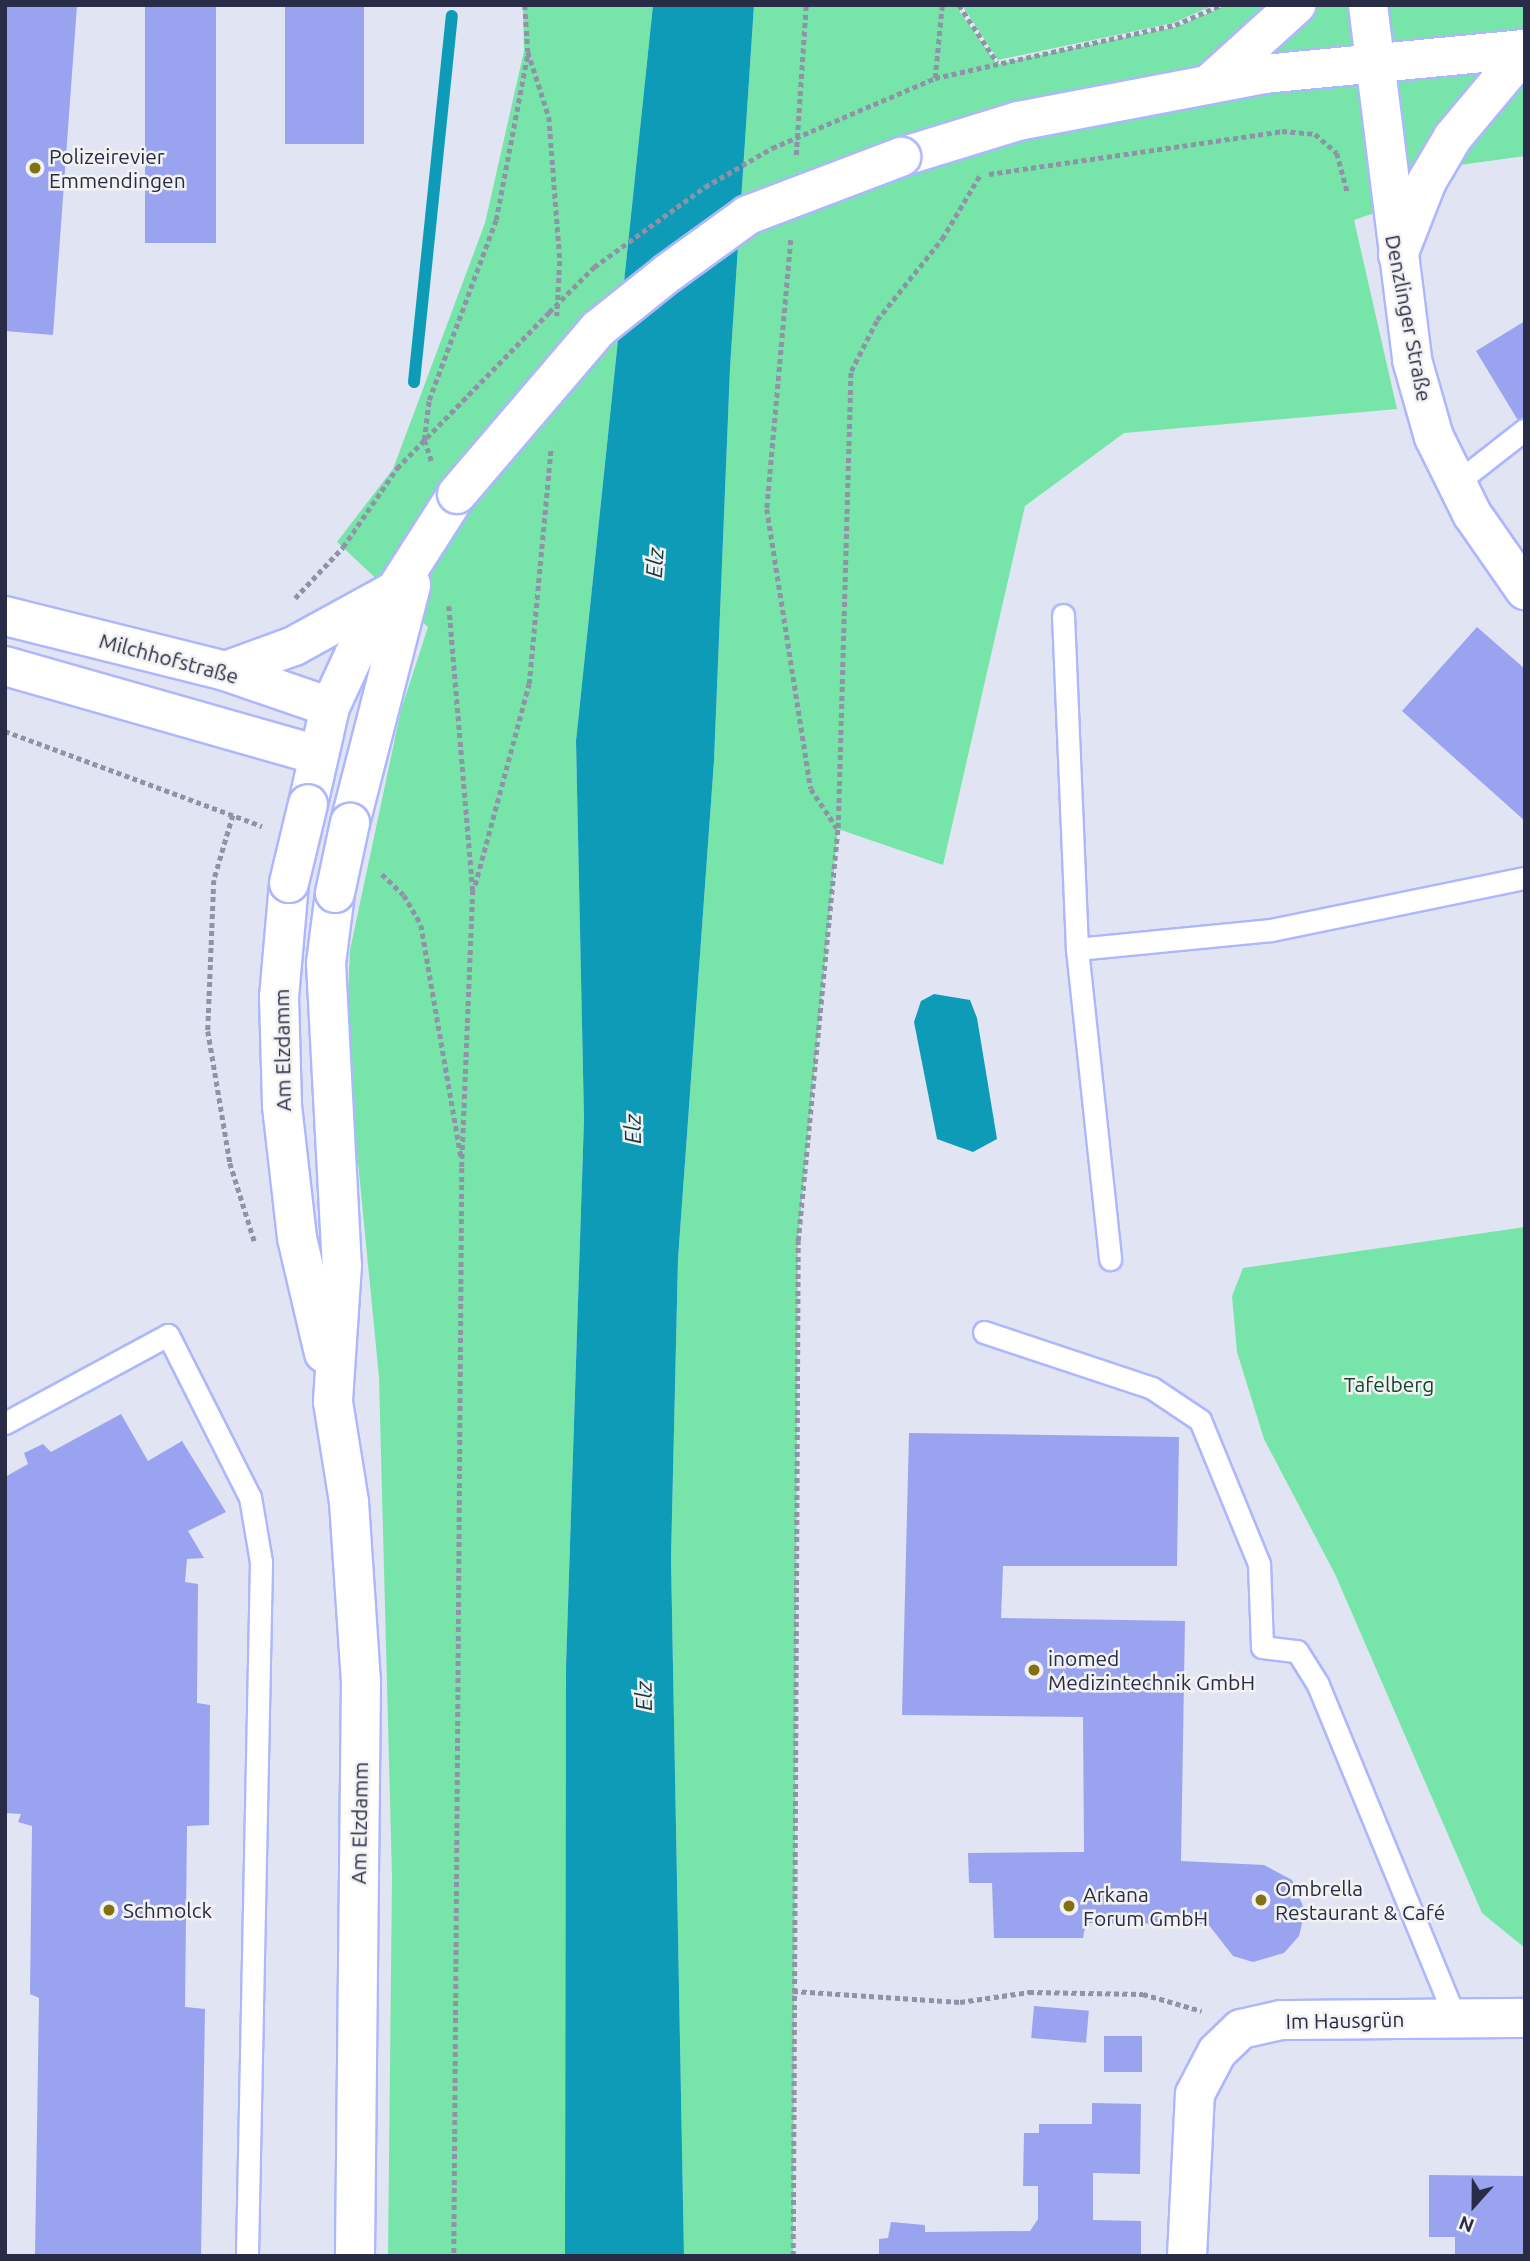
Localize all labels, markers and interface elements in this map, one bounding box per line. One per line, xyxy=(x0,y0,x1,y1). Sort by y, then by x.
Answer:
place label: Polizeirevier Emmendingen xyxy=(49,143,186,193)
marker: Polizeirevier Emmendingen xyxy=(27,160,43,176)
street label: Denzlinger Straße xyxy=(1380,232,1438,404)
water label: Elz xyxy=(640,547,670,579)
street label: Milchhofstraße xyxy=(97,627,241,689)
street label: Am Elzdamm xyxy=(268,988,296,1112)
water label: Elz xyxy=(619,1114,647,1144)
park label: Tafelberg xyxy=(1344,1371,1434,1397)
place label: inomed Medizintechnik GmbH xyxy=(1048,1645,1255,1695)
marker: inomed Medizintechnik GmbH xyxy=(1026,1662,1042,1678)
water label: Elz xyxy=(630,1681,658,1711)
street label: Am Elzdamm xyxy=(345,1761,373,1885)
place label: Ombrella Restaurant & Café xyxy=(1275,1875,1445,1925)
place label: Arkana Forum GmbH xyxy=(1083,1881,1208,1931)
marker: Ombrella Restaurant & Café xyxy=(1253,1892,1269,1908)
place label: Schmolck xyxy=(123,1897,212,1923)
marker: Arkana Forum GmbH xyxy=(1061,1898,1077,1914)
marker: Schmolck xyxy=(101,1902,117,1918)
street label: Im Hausgrün xyxy=(1285,2006,1405,2034)
north arrow xyxy=(1439,2170,1509,2240)
text: N xyxy=(1456,2212,1477,2237)

